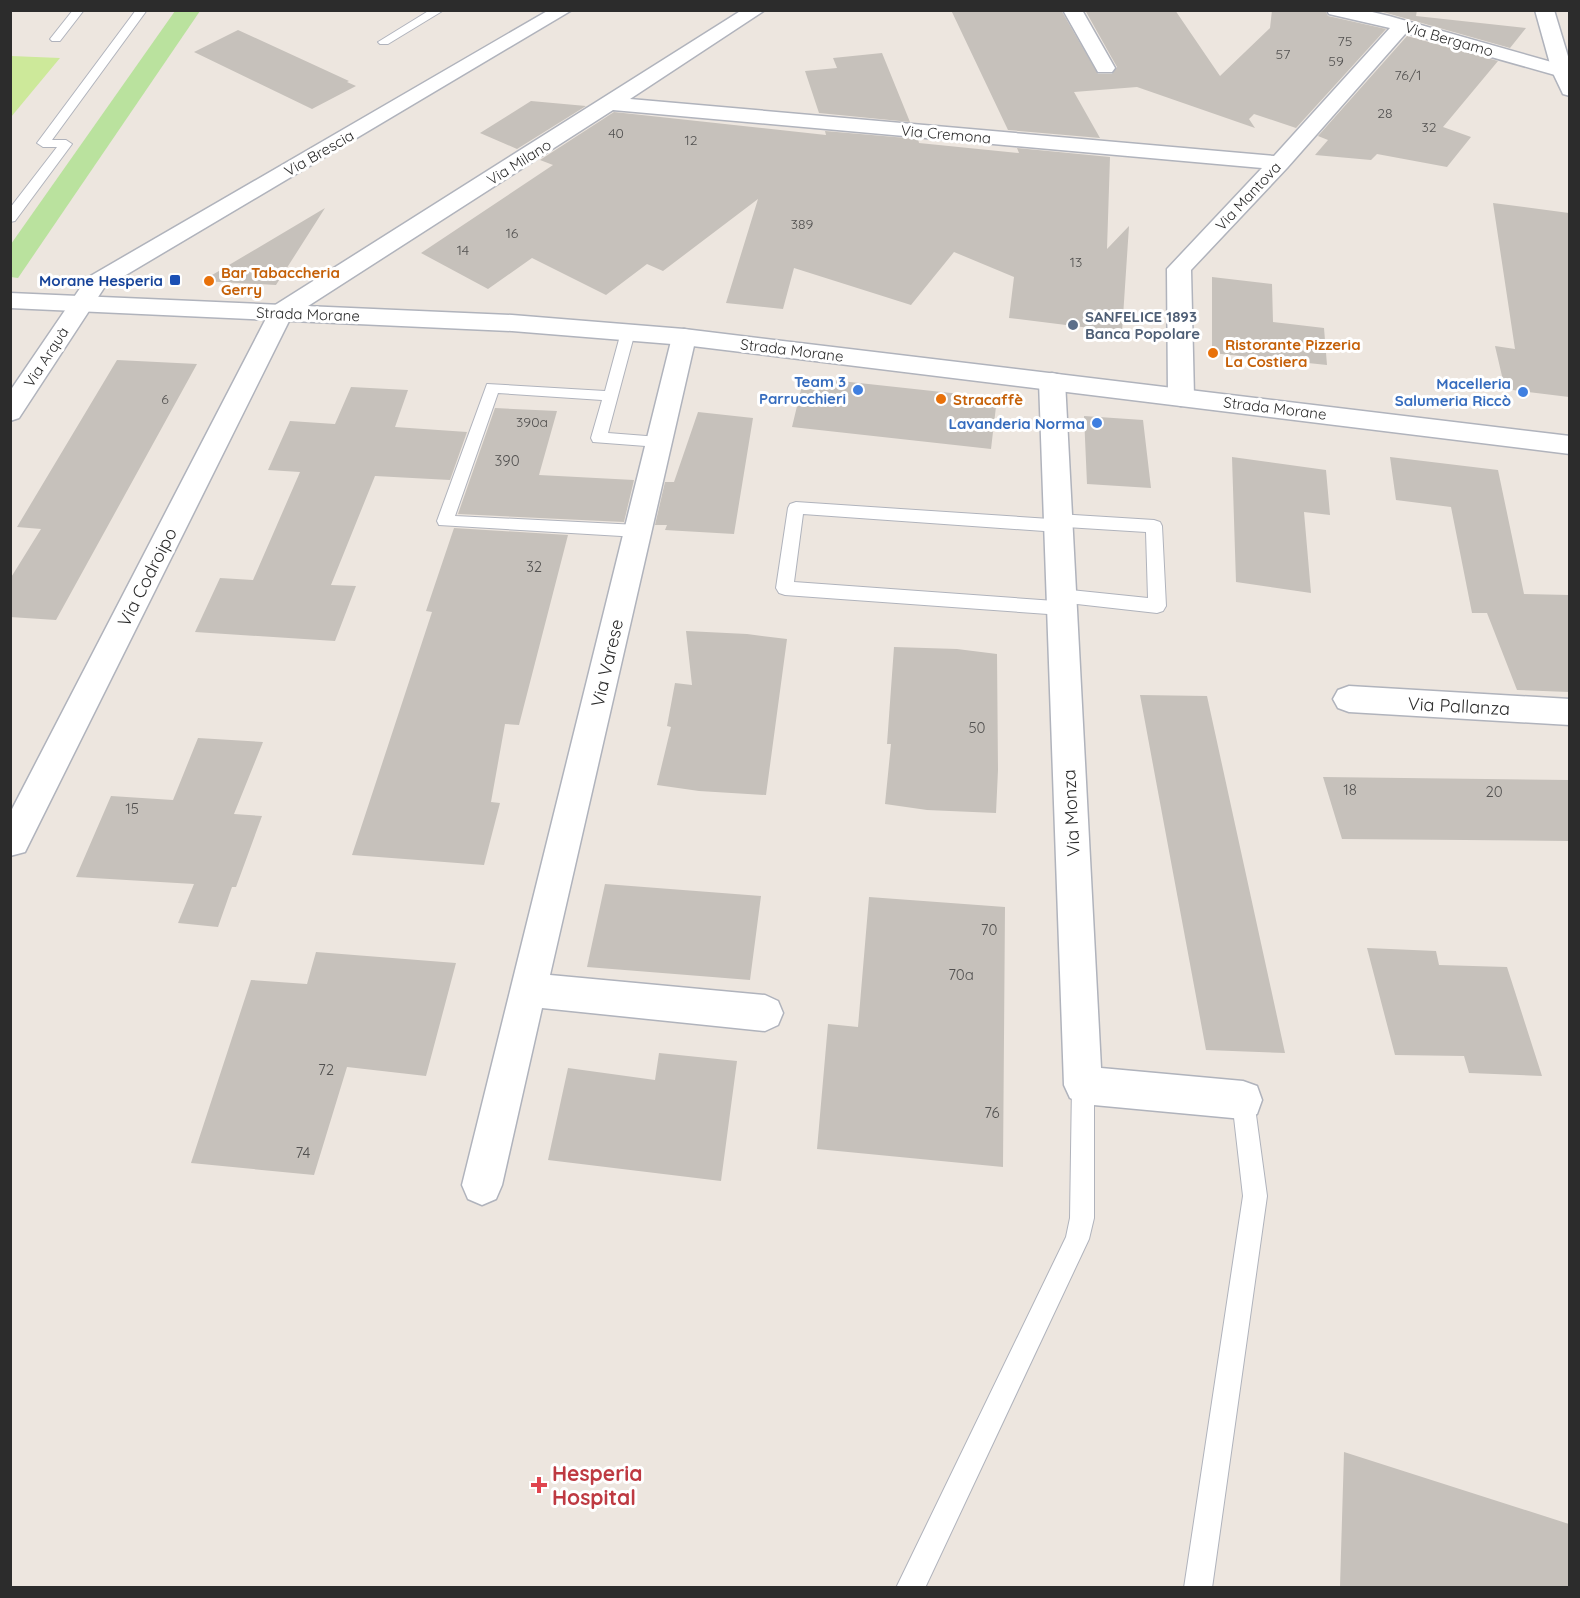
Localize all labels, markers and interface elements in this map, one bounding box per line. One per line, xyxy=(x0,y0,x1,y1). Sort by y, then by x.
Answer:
street label: Via Bergamo xyxy=(1403,17,1495,61)
house number: 75 xyxy=(1338,32,1352,50)
house number: 57 xyxy=(1276,45,1290,63)
house number: 59 xyxy=(1328,52,1344,70)
house number: 76/1 xyxy=(1395,66,1421,84)
house number: 28 xyxy=(1377,104,1393,122)
house number: 32 xyxy=(1421,118,1437,136)
street label: Via Cremona xyxy=(900,121,992,147)
house number: 40 xyxy=(608,124,624,142)
street label: Via Brescia xyxy=(281,125,357,181)
house number: 12 xyxy=(685,131,698,149)
street label: Via Milano xyxy=(483,135,555,189)
street label: Via Mantova xyxy=(1211,158,1285,234)
house number: 389 xyxy=(791,215,814,233)
house number: 16 xyxy=(506,224,519,242)
house number: 14 xyxy=(457,241,469,259)
house number: 13 xyxy=(1070,253,1082,271)
place label: Bar Tabaccheria Gerry xyxy=(221,263,340,299)
place label: Morane Hesperia xyxy=(39,271,163,290)
marker: Morane Hesperia xyxy=(168,273,182,287)
marker: Bar Tabaccheria Gerry xyxy=(202,274,216,288)
street label: Strada Morane xyxy=(256,303,360,325)
place label: SANFELICE 1893 Banca Popolare xyxy=(1085,307,1200,343)
marker: SANFELICE 1893 Banca Popolare xyxy=(1066,318,1080,332)
street label: Via Arquà xyxy=(19,323,73,391)
street label: Strada Morane xyxy=(739,334,845,366)
place label: Ristorante Pizzeria La Costiera xyxy=(1225,335,1361,371)
marker: Ristorante Pizzeria La Costiera xyxy=(1206,346,1220,360)
place label: Team 3 Parrucchieri xyxy=(759,372,846,408)
place label: Macelleria Salumeria Riccò xyxy=(1395,374,1511,410)
marker: Team 3 Parrucchieri xyxy=(851,383,865,397)
marker: Macelleria Salumeria Riccò xyxy=(1516,385,1530,399)
house number: 6 xyxy=(161,390,169,408)
place label: Stracaffè xyxy=(953,390,1023,409)
marker: Stracaffè xyxy=(934,392,948,406)
street label: Strada Morane xyxy=(1222,392,1328,424)
house number: 390a xyxy=(516,413,548,431)
place label: Lavanderia Norma xyxy=(948,414,1085,433)
marker: Lavanderia Norma xyxy=(1090,416,1104,430)
house number: 390 xyxy=(494,451,520,470)
street label: Via Codroipo xyxy=(112,524,182,630)
house number: 32 xyxy=(526,557,542,576)
street label: Via Varese xyxy=(586,617,628,709)
street label: Via Pallanza xyxy=(1407,692,1511,720)
house number: 50 xyxy=(968,718,986,737)
street label: Via Monza xyxy=(1057,769,1085,857)
house number: 18 xyxy=(1343,780,1357,799)
house number: 20 xyxy=(1485,782,1503,801)
house number: 15 xyxy=(125,799,139,818)
house number: 70 xyxy=(981,920,997,939)
house number: 70a xyxy=(948,965,974,984)
house number: 72 xyxy=(318,1060,334,1079)
house number: 76 xyxy=(984,1103,1000,1122)
house number: 74 xyxy=(295,1143,311,1162)
place label: Hesperia Hospital xyxy=(552,1460,642,1510)
marker: Hesperia Hospital xyxy=(530,1476,548,1494)

